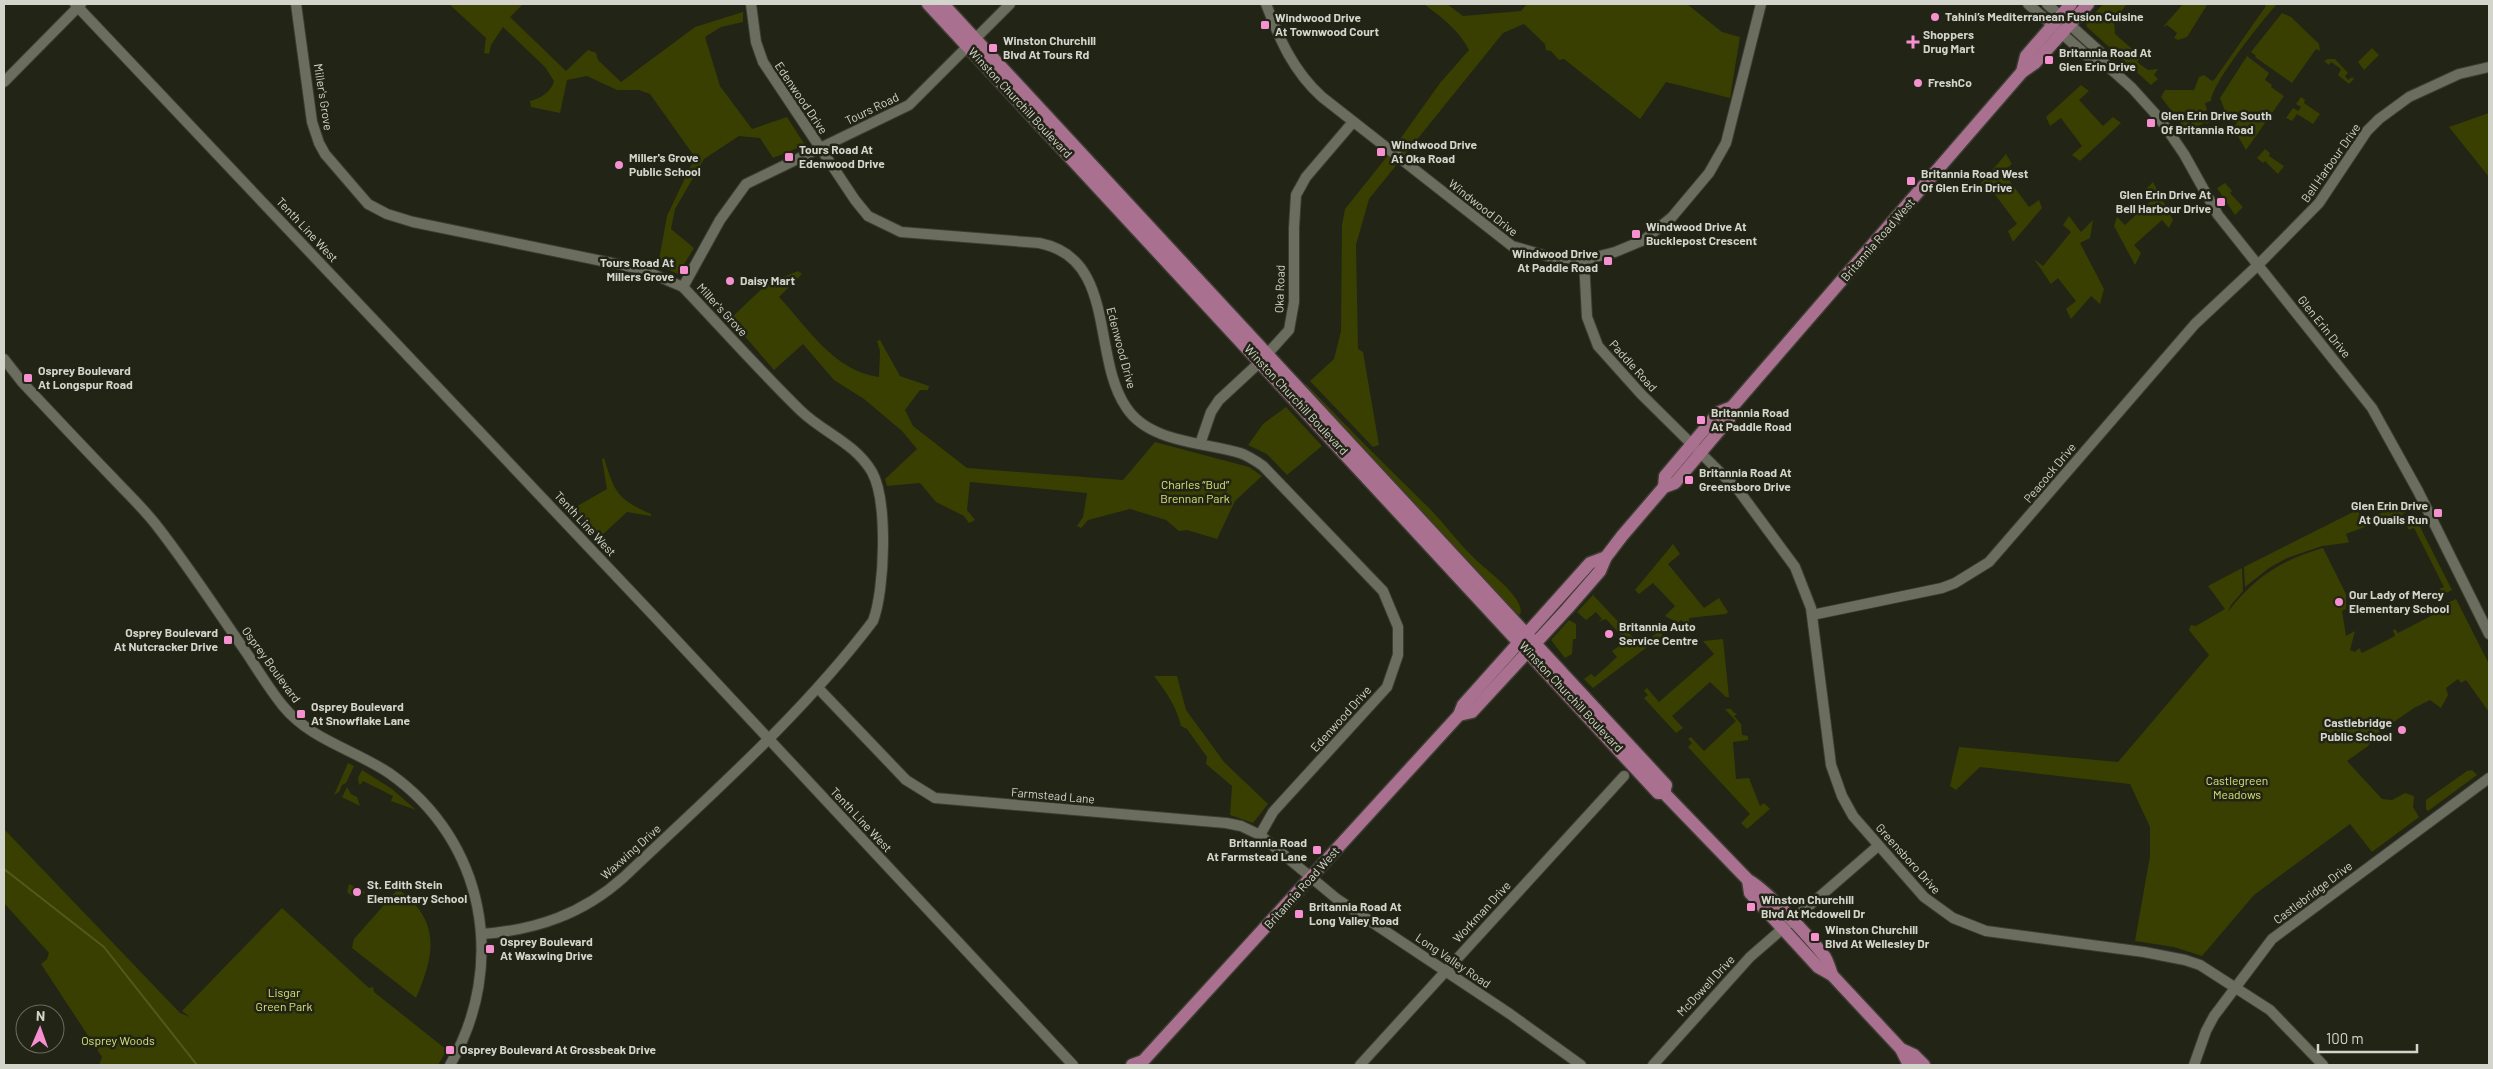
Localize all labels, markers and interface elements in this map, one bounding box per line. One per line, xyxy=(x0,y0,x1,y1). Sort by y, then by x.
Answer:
place label: Tahini’s Mediterranean Fusion Cuisine xyxy=(1945,9,2144,23)
place label: Windwood Drive At Townwood Court xyxy=(1275,10,1379,38)
marker: Tahini’s Mediterranean Fusion Cuisine xyxy=(1929,11,1941,23)
marker: Windwood Drive At Townwood Court xyxy=(1259,19,1271,31)
place label: Shoppers Drug Mart xyxy=(1923,27,1975,55)
place label: Winston Churchill Blvd At Tours Rd xyxy=(1003,33,1096,61)
marker: Shoppers Drug Mart xyxy=(1907,36,1919,48)
marker: Winston Churchill Blvd At Tours Rd xyxy=(987,42,999,54)
street label: Winston Churchill Boulevard xyxy=(966,44,1076,160)
place label: Britannia Road At Glen Erin Drive xyxy=(2059,45,2152,73)
marker: Britannia Road At Glen Erin Drive xyxy=(2043,54,2055,66)
street label: Edenwood Drive xyxy=(773,59,831,136)
street label: Miller's Grove xyxy=(312,62,336,131)
place label: FreshCo xyxy=(1928,75,1972,89)
marker: FreshCo xyxy=(1912,77,1924,89)
street label: Tours Road xyxy=(842,89,901,127)
place label: Glen Erin Drive South Of Britannia Road xyxy=(2161,108,2272,136)
marker: Glen Erin Drive South Of Britannia Road xyxy=(2145,117,2157,129)
street label: Bell Harbour Drive xyxy=(2298,120,2363,205)
place label: Windwood Drive At Oka Road xyxy=(1391,137,1477,165)
place label: Tours Road At Edenwood Drive xyxy=(799,142,885,170)
marker: Windwood Drive At Oka Road xyxy=(1375,146,1387,158)
place label: Miller's Grove Public School xyxy=(629,150,701,178)
marker: Tours Road At Edenwood Drive xyxy=(783,151,795,163)
marker: Miller's Grove Public School xyxy=(613,159,625,171)
place label: Britannia Road West Of Glen Erin Drive xyxy=(1921,166,2029,194)
marker: Britannia Road West Of Glen Erin Drive xyxy=(1905,175,1917,187)
street label: Windwood Drive xyxy=(1446,176,1521,239)
place label: Glen Erin Drive At Bell Harbour Drive xyxy=(2116,187,2211,215)
street label: Tenth Line West xyxy=(274,194,341,265)
street label: Britannia Road West xyxy=(1837,195,1917,284)
marker: Glen Erin Drive At Bell Harbour Drive xyxy=(2215,196,2227,208)
place label: Windwood Drive At Bucklepost Crescent xyxy=(1646,219,1757,247)
marker: Windwood Drive At Bucklepost Crescent xyxy=(1630,228,1642,240)
place label: Windwood Drive At Paddle Road xyxy=(1512,246,1598,274)
place label: Tours Road At Millers Grove xyxy=(600,255,674,283)
marker: Windwood Drive At Paddle Road xyxy=(1602,255,1614,267)
marker: Tours Road At Millers Grove xyxy=(678,264,690,276)
street label: Oka Road xyxy=(1271,265,1287,313)
place label: Daisy Mart xyxy=(740,273,795,287)
marker: Daisy Mart xyxy=(724,275,736,287)
street label: Miller's Grove xyxy=(695,280,751,339)
street label: Glen Erin Drive xyxy=(2296,293,2354,360)
street label: Edenwood Drive xyxy=(1104,305,1140,390)
street label: Paddle Road xyxy=(1607,337,1660,394)
street label: Winston Churchill Boulevard xyxy=(1242,341,1352,457)
place label: Osprey Boulevard At Longspur Road xyxy=(38,363,133,391)
marker: Osprey Boulevard At Longspur Road xyxy=(22,372,34,384)
place label: Britannia Road At Paddle Road xyxy=(1711,405,1792,433)
marker: Britannia Road At Paddle Road xyxy=(1695,414,1707,426)
street label: Peacock Drive xyxy=(2020,440,2078,505)
place label: Britannia Road At Greensboro Drive xyxy=(1699,465,1792,493)
marker: Britannia Road At Greensboro Drive xyxy=(1683,474,1695,486)
park label: Charles “Bud” Brennan Park xyxy=(1160,477,1230,505)
street label: Tenth Line West xyxy=(552,488,619,559)
place label: Glen Erin Drive At Quails Run xyxy=(2351,498,2428,526)
marker: Glen Erin Drive At Quails Run xyxy=(2432,507,2444,519)
place label: Our Lady of Mercy Elementary School xyxy=(2349,587,2449,615)
marker: Our Lady of Mercy Elementary School xyxy=(2333,596,2345,608)
place label: Britannia Auto Service Centre xyxy=(1619,619,1698,647)
street label: Osprey Boulevard xyxy=(240,624,304,705)
place label: Osprey Boulevard At Nutcracker Drive xyxy=(114,625,218,653)
marker: Britannia Auto Service Centre xyxy=(1603,628,1615,640)
marker: Osprey Boulevard At Nutcracker Drive xyxy=(222,634,234,646)
street label: Winston Churchill Boulevard xyxy=(1517,638,1627,754)
street label: Edenwood Drive xyxy=(1307,683,1373,754)
place label: Osprey Boulevard At Snowflake Lane xyxy=(311,699,411,727)
marker: Osprey Boulevard At Snowflake Lane xyxy=(295,708,307,720)
place label: Castlebridge Public School xyxy=(2320,715,2392,743)
marker: Castlebridge Public School xyxy=(2396,724,2408,736)
park label: Castlegreen Meadows xyxy=(2206,773,2268,801)
street label: Tenth Line West xyxy=(828,784,895,855)
street label: Farmstead Lane xyxy=(1011,784,1096,806)
street label: Greensboro Drive xyxy=(1874,820,1944,896)
street label: Waxwing Drive xyxy=(598,821,663,882)
place label: Britannia Road At Farmstead Lane xyxy=(1206,835,1307,863)
street label: Britannia Road West xyxy=(1261,844,1342,931)
marker: Britannia Road At Farmstead Lane xyxy=(1311,844,1323,856)
street label: Castlebridge Drive xyxy=(2270,858,2355,926)
place label: St. Edith Stein Elementary School xyxy=(367,877,467,905)
street label: Workman Drive xyxy=(1449,878,1513,945)
marker: St. Edith Stein Elementary School xyxy=(351,886,363,898)
place label: Winston Churchill Blvd At Mcdowell Dr xyxy=(1761,892,1865,920)
place label: Britannia Road At Long Valley Road xyxy=(1309,899,1402,927)
marker: Winston Churchill Blvd At Mcdowell Dr xyxy=(1745,901,1757,913)
marker: Britannia Road At Long Valley Road xyxy=(1293,908,1305,920)
place label: Winston Churchill Blvd At Wellesley Dr xyxy=(1825,922,1930,950)
street label: Long Valley Road xyxy=(1413,930,1494,990)
marker: Winston Churchill Blvd At Wellesley Dr xyxy=(1809,931,1821,943)
place label: Osprey Boulevard At Waxwing Drive xyxy=(500,934,593,962)
marker: Osprey Boulevard At Waxwing Drive xyxy=(484,943,496,955)
street label: McDowell Drive xyxy=(1674,952,1737,1019)
park label: Lisgar Green Park xyxy=(256,985,312,1013)
north arrow xyxy=(15,1004,65,1054)
text: N xyxy=(36,1007,45,1024)
scale bar xyxy=(2318,1022,2417,1054)
text: 100 m xyxy=(2326,1029,2364,1047)
park label: Osprey Woods xyxy=(81,1033,155,1047)
place label: Osprey Boulevard At Grossbeak Drive xyxy=(460,1042,656,1056)
marker: Osprey Boulevard At Grossbeak Drive xyxy=(444,1044,456,1056)

